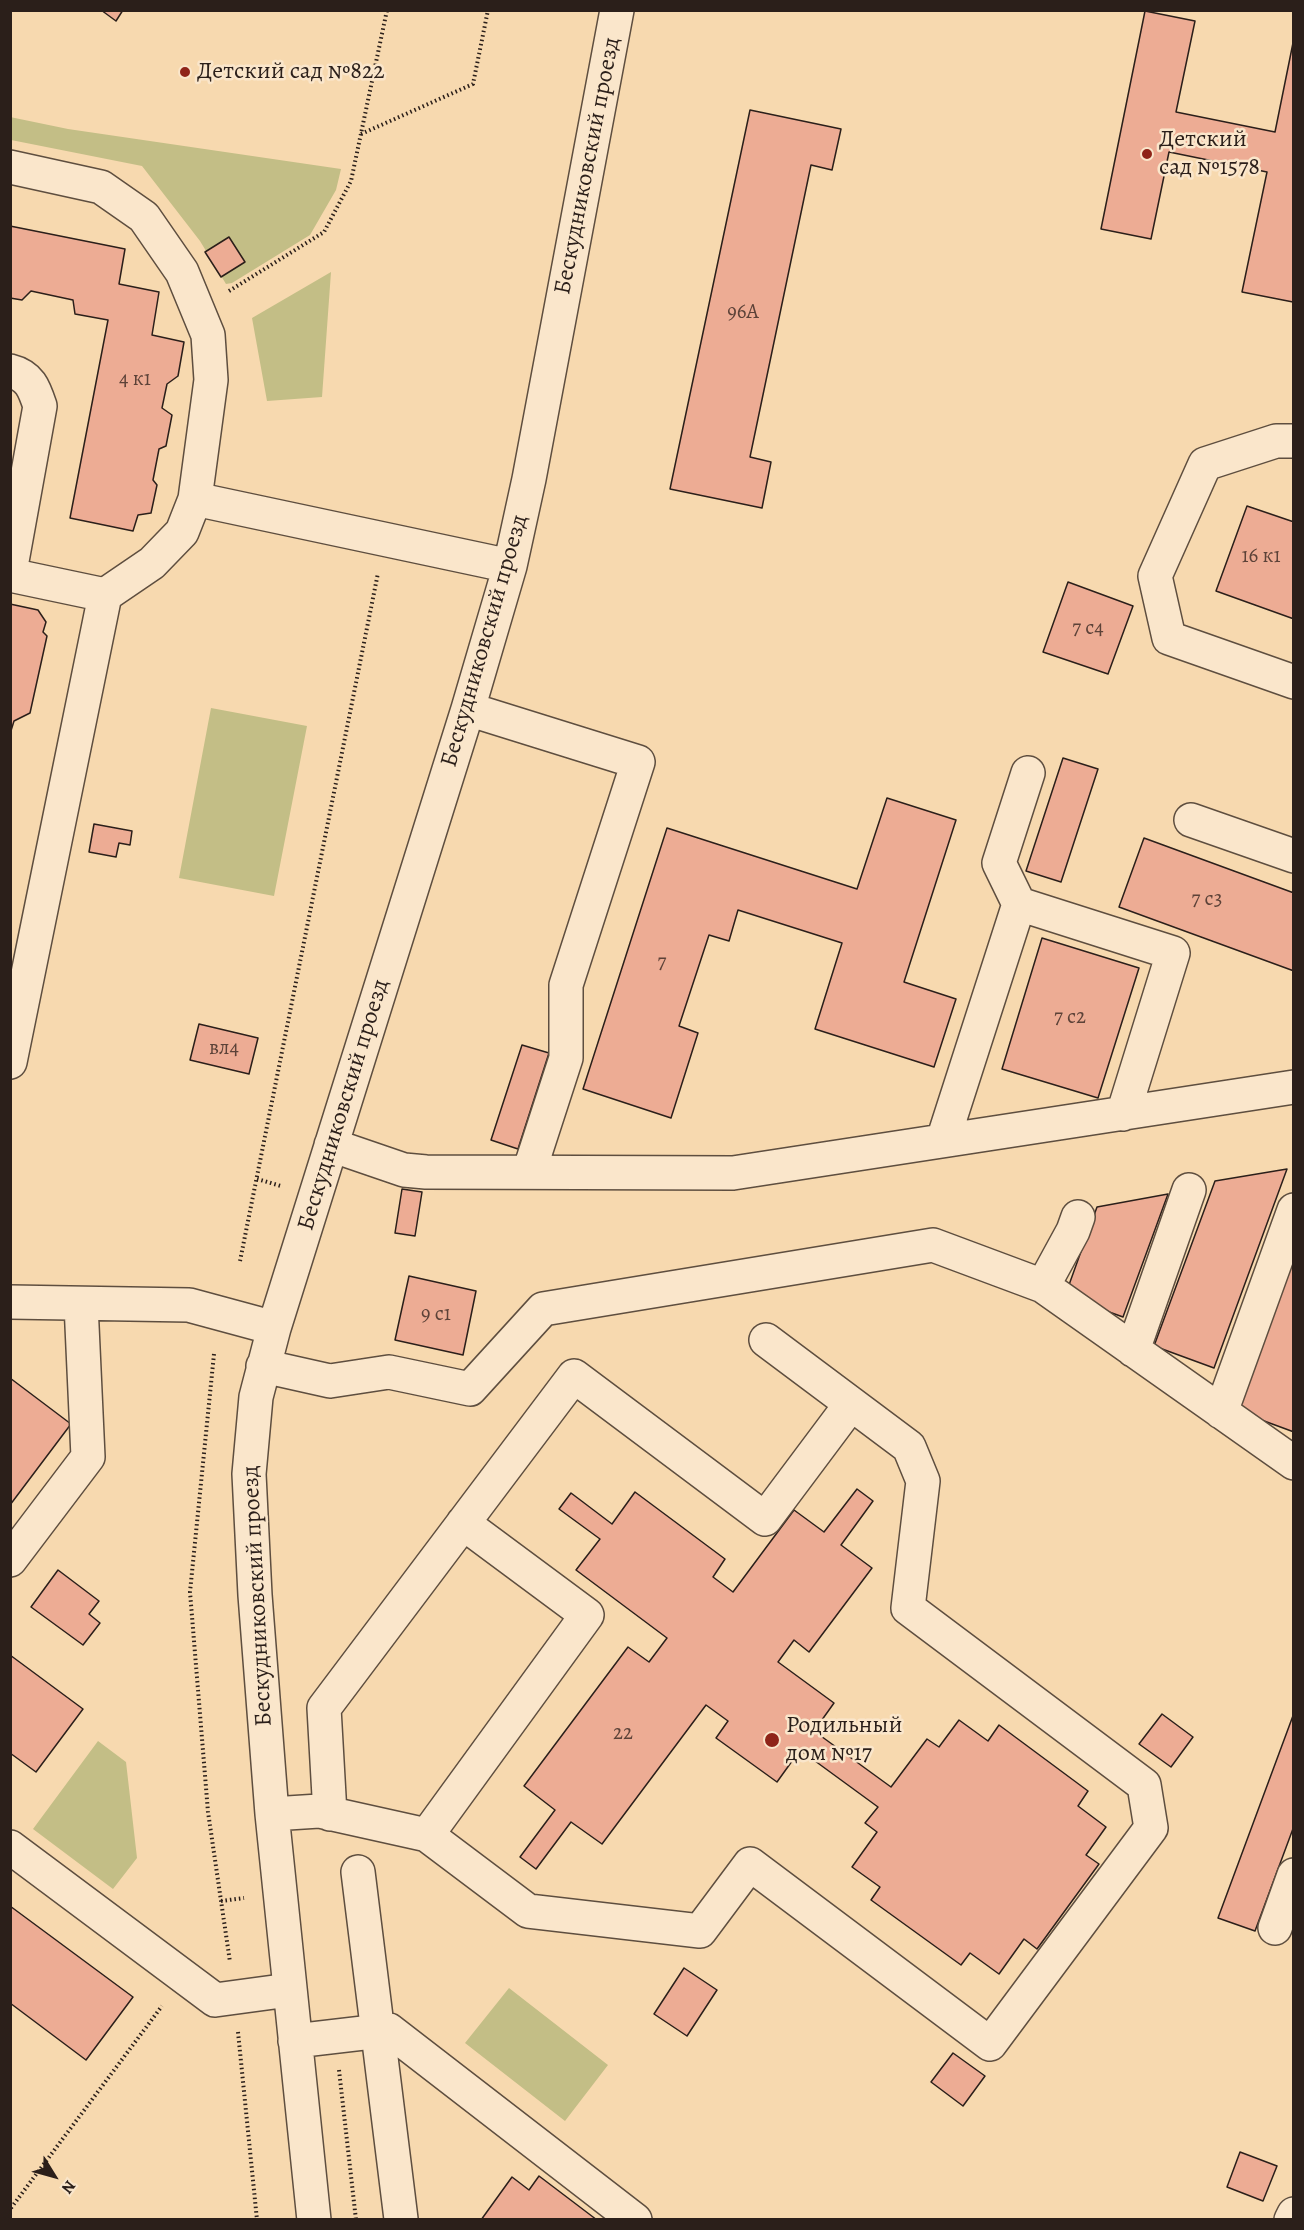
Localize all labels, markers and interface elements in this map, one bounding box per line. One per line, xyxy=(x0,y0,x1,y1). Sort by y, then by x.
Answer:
street label: Бескудниковский проезд xyxy=(549,35,627,297)
place label: Детский сад №822 xyxy=(197,58,385,86)
marker: Детский сад №822 xyxy=(178,65,192,79)
place label: Детский сад №1578 xyxy=(1159,126,1260,182)
marker: Детский сад №1578 xyxy=(1140,147,1154,161)
house number: 96А xyxy=(727,300,759,326)
house number: 4 к1 xyxy=(119,367,151,393)
street label: Бескудниковский проезд xyxy=(435,511,535,771)
house number: 16 к1 xyxy=(1241,544,1281,570)
house number: 7 с4 xyxy=(1072,616,1104,642)
house number: 7 с3 xyxy=(1192,887,1222,913)
house number: 7 xyxy=(658,950,666,976)
street label: Бескудниковский проезд xyxy=(292,976,396,1234)
house number: 7 с2 xyxy=(1054,1005,1086,1031)
house number: вл4 xyxy=(209,1036,239,1062)
house number: 9 с1 xyxy=(421,1302,451,1328)
street label: Бескудниковский проезд xyxy=(237,1465,279,1727)
place label: Родильный дом №17 xyxy=(786,1712,903,1768)
house number: 22 xyxy=(613,1721,633,1747)
marker: Родильный дом №17 xyxy=(763,1731,781,1749)
north arrow xyxy=(24,2146,84,2206)
text: N xyxy=(56,2176,81,2198)

